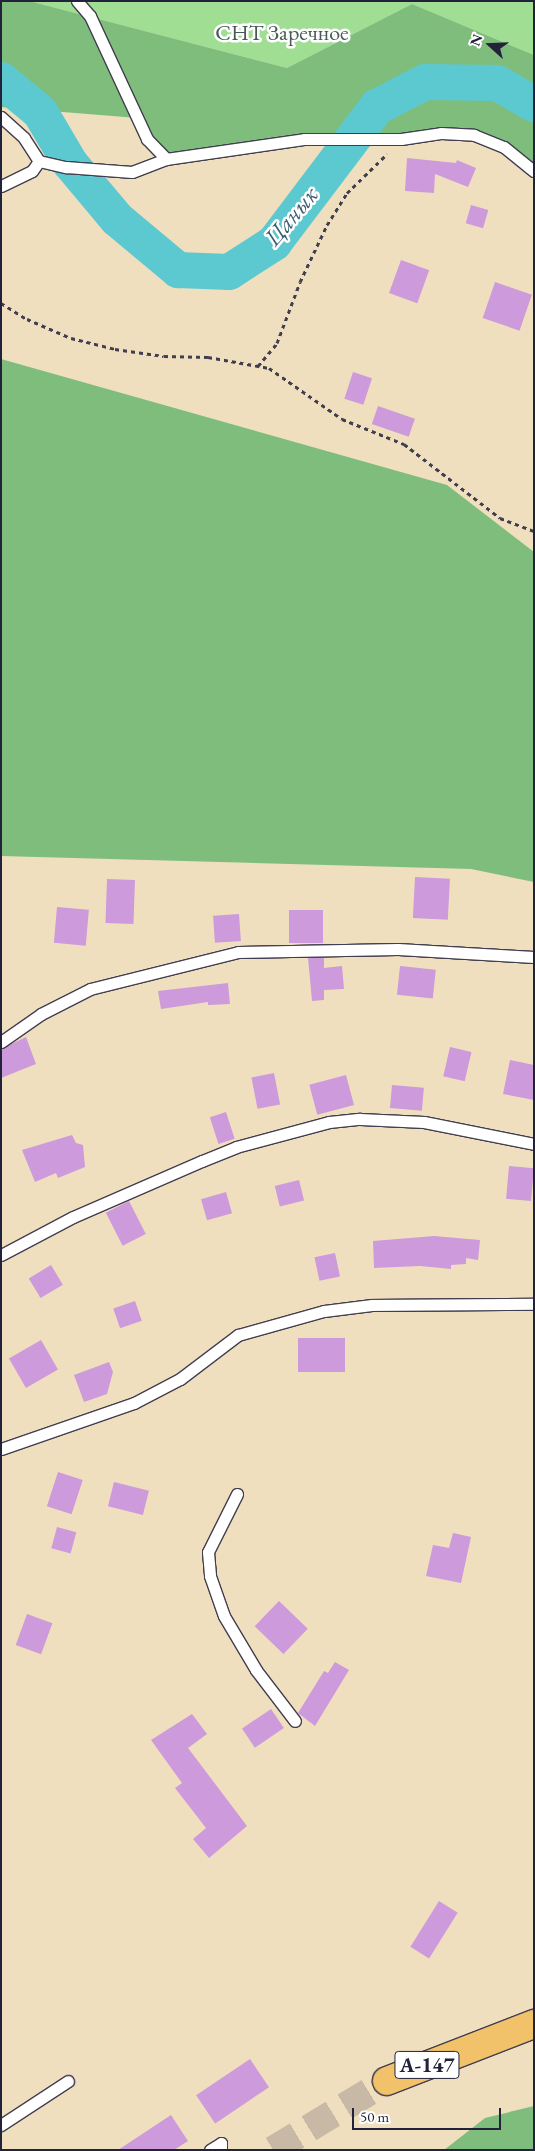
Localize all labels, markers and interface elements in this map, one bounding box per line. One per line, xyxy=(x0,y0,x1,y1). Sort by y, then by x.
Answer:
park label: СНТ Заречное xyxy=(215,20,349,46)
north arrow xyxy=(465,20,515,70)
text: N xyxy=(466,31,486,48)
water label: Цанык xyxy=(258,181,324,251)
road number: А-147 xyxy=(393,2046,461,2084)
scale bar xyxy=(355,2098,504,2130)
text: 50 m xyxy=(360,2107,389,2126)

